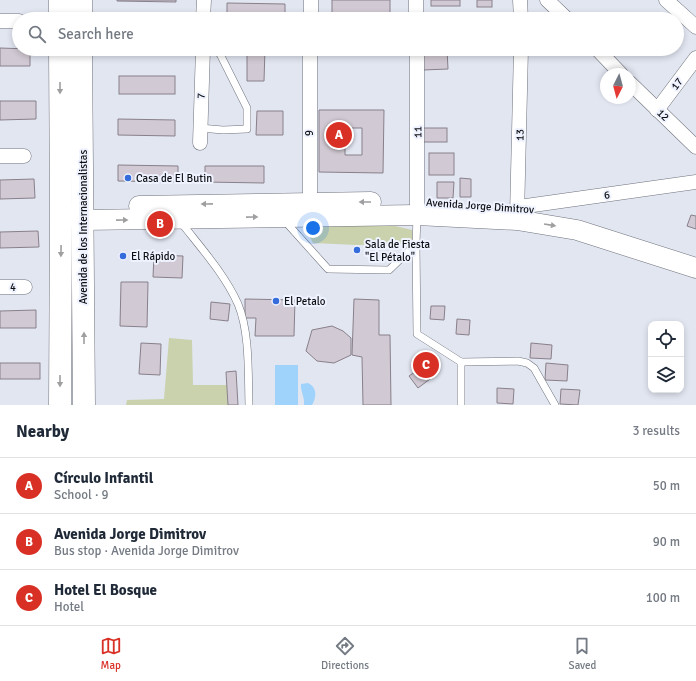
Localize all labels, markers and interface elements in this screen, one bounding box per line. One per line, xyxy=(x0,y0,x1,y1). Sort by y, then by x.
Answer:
search box xyxy=(12,12,684,56)
icon: search xyxy=(26,23,48,45)
text: Search here xyxy=(58,25,134,43)
north arrow xyxy=(600,68,636,104)
street label: 17 xyxy=(668,75,686,93)
one-way arrow xyxy=(57,82,63,95)
street label: 7 xyxy=(194,93,208,99)
street label: 12 xyxy=(654,106,672,124)
pin: A xyxy=(326,120,352,150)
street label: 11 xyxy=(411,126,425,138)
street label: 13 xyxy=(513,129,527,141)
street label: 9 xyxy=(303,130,316,136)
street label: Avenida de los Internacionalistas xyxy=(77,150,90,304)
place label: Casa de El Butin xyxy=(136,172,212,185)
marker: Casa de El Butin xyxy=(123,173,133,183)
street label: 6 xyxy=(603,188,611,202)
street label: Avenida Jorge Dimitrov xyxy=(426,196,534,216)
one-way arrow xyxy=(358,199,371,205)
one-way arrow xyxy=(201,201,213,208)
pin: B xyxy=(147,209,173,239)
one-way arrow xyxy=(246,214,258,221)
one-way arrow xyxy=(116,217,129,223)
your location xyxy=(303,218,323,238)
one-way arrow xyxy=(544,222,556,228)
place label: Sala de Fiesta "El Pétalo" xyxy=(365,238,431,264)
one-way arrow xyxy=(58,245,64,258)
marker: Sala de Fiesta "El Pétalo" xyxy=(352,245,362,255)
place label: El Rápido xyxy=(131,250,176,263)
marker: El Rápido xyxy=(118,251,128,261)
street label: 4 xyxy=(10,281,16,294)
place label: El Petalo xyxy=(284,295,326,308)
marker: El Petalo xyxy=(271,296,281,306)
map controls xyxy=(648,321,684,393)
button: locate xyxy=(648,321,684,357)
one-way arrow xyxy=(81,331,87,344)
pin: C xyxy=(413,350,439,380)
button: layers xyxy=(648,357,684,393)
one-way arrow xyxy=(57,375,63,388)
text: Nearby xyxy=(16,421,69,442)
text: 3 results xyxy=(632,423,680,439)
text: Círculo Infantil xyxy=(54,469,153,487)
text: A xyxy=(25,478,33,494)
text: 50 m xyxy=(653,478,680,494)
text: School · 9 xyxy=(54,487,108,503)
text: Avenida Jorge Dimitrov xyxy=(54,525,206,543)
text: B xyxy=(25,534,33,550)
text: 90 m xyxy=(653,534,680,550)
text: Bus stop · Avenida Jorge Dimitrov xyxy=(54,543,239,559)
text: Hotel El Bosque xyxy=(54,581,157,599)
text: C xyxy=(25,590,33,606)
text: 100 m xyxy=(646,590,680,606)
text: Hotel xyxy=(54,599,84,615)
tab: Map xyxy=(100,635,122,672)
tab: Directions xyxy=(321,635,369,672)
tab: Saved xyxy=(569,635,596,672)

